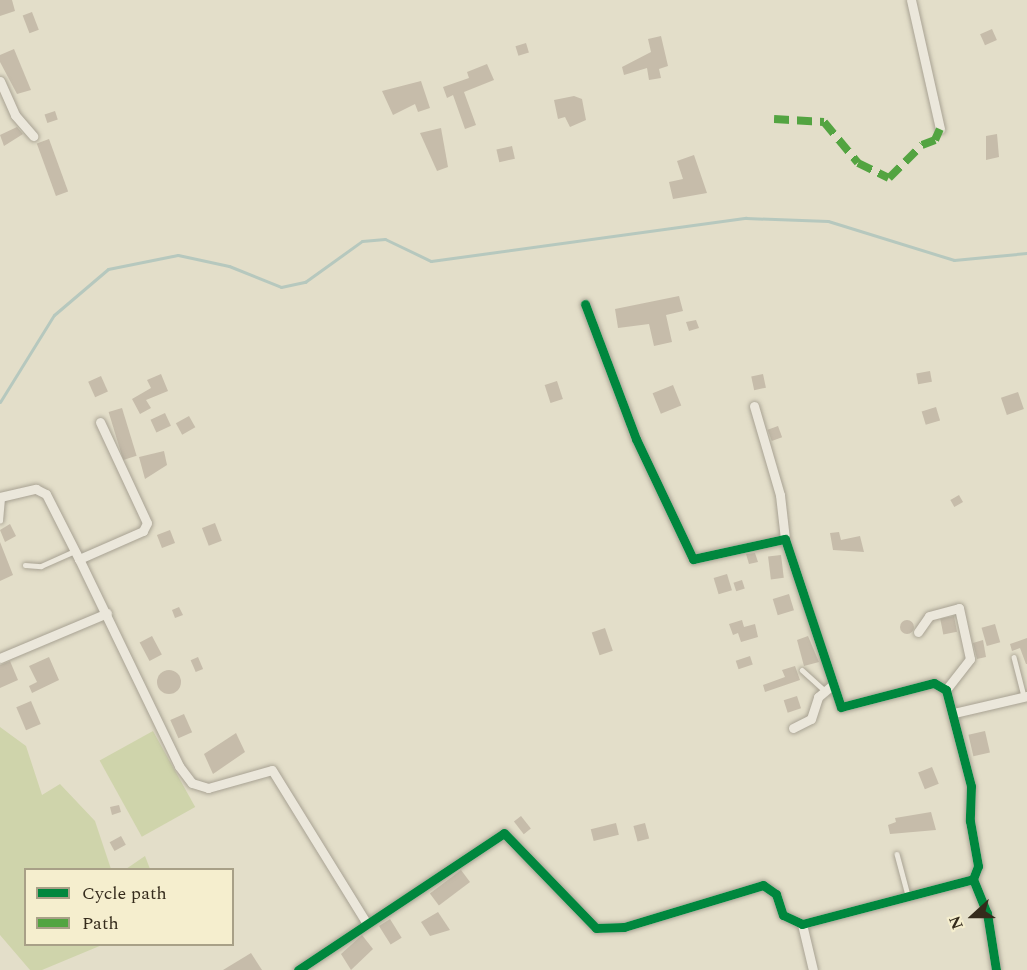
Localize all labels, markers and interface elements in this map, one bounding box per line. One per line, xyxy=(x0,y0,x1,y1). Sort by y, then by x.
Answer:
legend xyxy=(24,868,234,946)
text: Cycle path xyxy=(82,880,167,907)
north arrow xyxy=(943,886,1003,946)
text: Path xyxy=(82,910,119,937)
text: N xyxy=(943,912,970,933)

